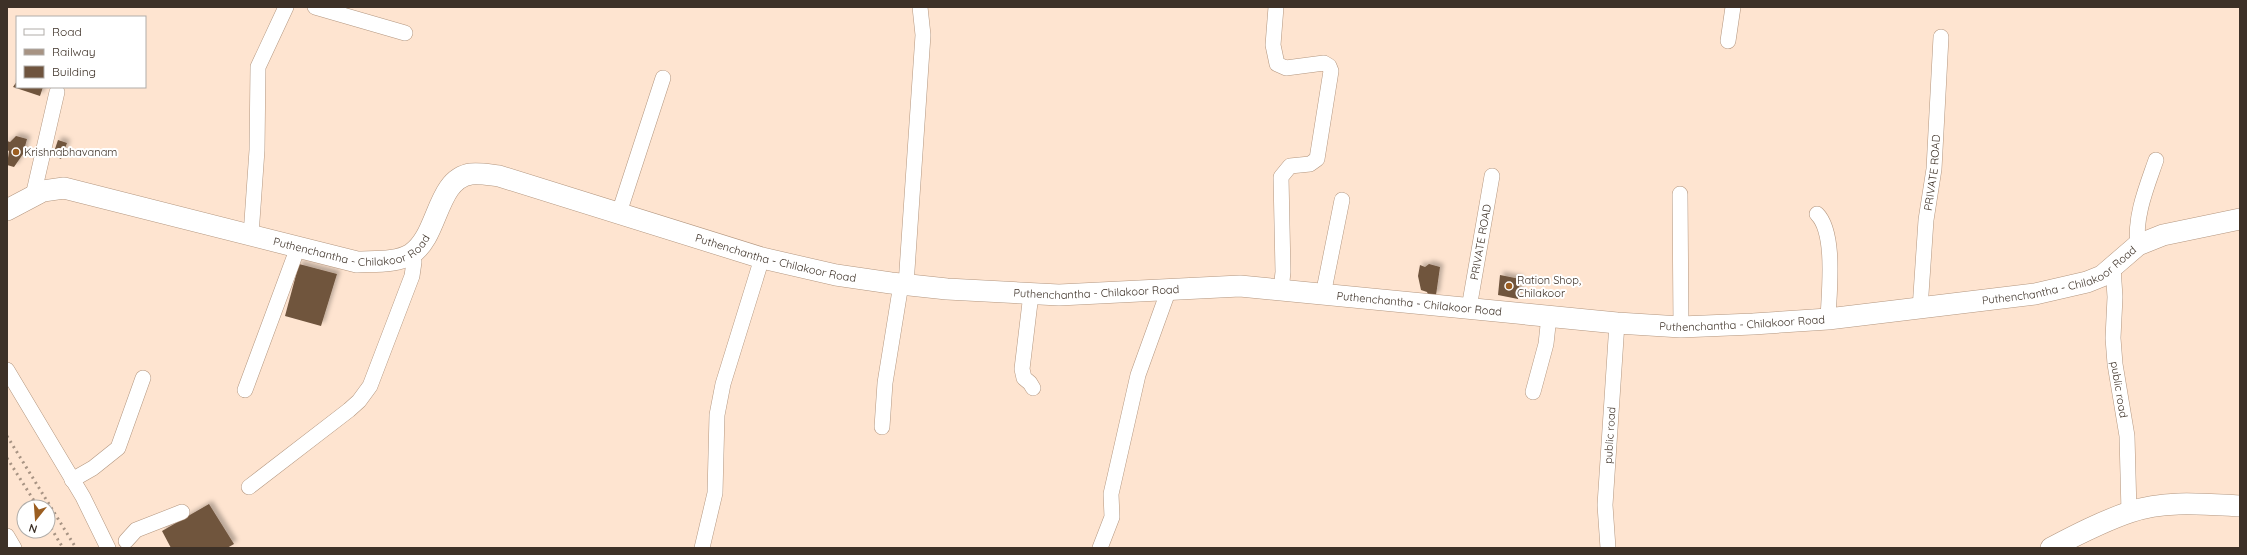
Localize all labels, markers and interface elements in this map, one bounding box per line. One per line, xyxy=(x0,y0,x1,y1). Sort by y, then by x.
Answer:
legend xyxy=(16,16,146,88)
text: Road xyxy=(52,24,82,39)
text: Railway xyxy=(52,44,96,59)
text: Building xyxy=(52,64,96,79)
street label: PRIVATE ROAD xyxy=(1921,134,1943,212)
place label: Krishnabhavanam xyxy=(24,145,117,159)
marker: Krishnabhavanam xyxy=(11,147,21,157)
street label: PRIVATE ROAD xyxy=(1467,203,1494,281)
street label: Puthenchantha - Chilakoor Road xyxy=(266,224,432,246)
street label: Puthenchantha - Chilakoor Road xyxy=(694,231,857,285)
text: Puthenchantha - Chilakoor Road xyxy=(272,232,433,269)
street label: Puthenchantha - Chilakoor Road xyxy=(1981,243,2139,307)
place label: Ration Shop, Chilakoor xyxy=(1517,273,1581,300)
marker: Ration Shop, Chilakoor xyxy=(1504,281,1514,291)
street label: Puthenchantha - Chilakoor Road xyxy=(1013,282,1180,302)
street label: Puthenchantha - Chilakoor Road xyxy=(1336,289,1503,319)
street label: Puthenchantha - Chilakoor Road xyxy=(1659,312,1825,334)
street label: public road xyxy=(2108,360,2131,419)
street label: public road xyxy=(1601,406,1618,464)
north arrow xyxy=(16,499,56,539)
text: N xyxy=(27,521,39,536)

